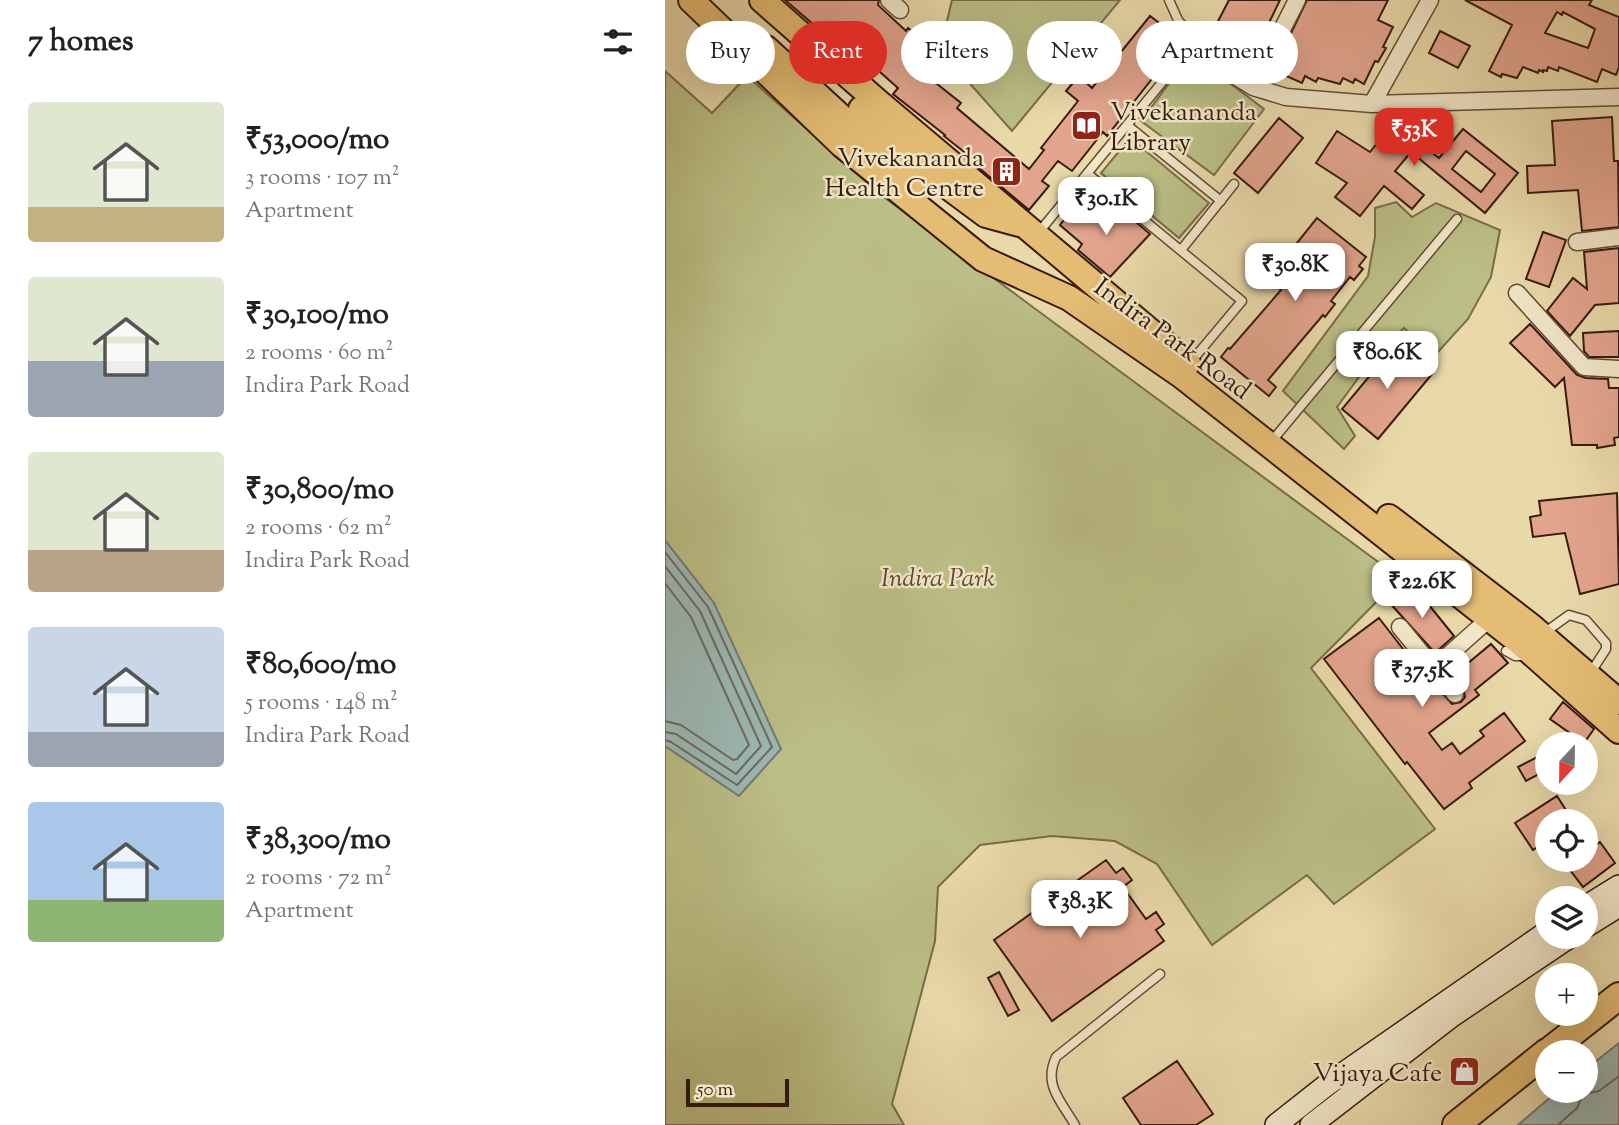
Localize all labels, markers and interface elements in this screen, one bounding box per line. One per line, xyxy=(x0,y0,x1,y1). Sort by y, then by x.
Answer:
text: 7 homes xyxy=(28,21,133,64)
chip: Buy xyxy=(686,21,775,84)
chip: Rent xyxy=(789,21,887,84)
chip: Filters xyxy=(901,21,1013,84)
chip: New xyxy=(1027,21,1122,84)
chip: Apartment xyxy=(1136,21,1298,84)
icon: filters xyxy=(599,23,637,61)
place label: Vivekananda Library xyxy=(1110,95,1257,162)
pin: ₹53K xyxy=(1373,108,1455,168)
library icon: Vivekananda Library xyxy=(1070,109,1104,143)
text: ₹53K xyxy=(1391,114,1437,147)
text: ₹53,000/mo xyxy=(245,119,390,162)
icon: home xyxy=(84,130,168,214)
place label: Vivekananda Health Centre xyxy=(824,141,984,208)
building icon: Vivekananda Health Centre xyxy=(990,155,1024,189)
text: 3 rooms · 107 m² xyxy=(245,162,400,195)
pin: ₹30.1K xyxy=(1049,177,1163,237)
text: ₹30.1K xyxy=(1074,183,1138,216)
text: Apartment xyxy=(245,195,354,228)
pin: ₹30.8K xyxy=(1238,244,1352,303)
text: ₹30.8K xyxy=(1261,249,1329,282)
street label: Indira Park Road xyxy=(1085,270,1258,410)
text: ₹30,100/mo xyxy=(245,294,389,337)
icon: home xyxy=(84,305,168,389)
pin: ₹80.6K xyxy=(1330,332,1444,391)
text: 2 rooms · 60 m² xyxy=(245,337,393,370)
text: ₹80.6K xyxy=(1352,337,1422,370)
text: Indira Park Road xyxy=(245,370,410,403)
text: ₹30,800/mo xyxy=(245,469,394,512)
icon: home xyxy=(84,480,168,564)
text: 2 rooms · 62 m² xyxy=(245,512,392,545)
text: Indira Park Road xyxy=(245,545,410,578)
pin: ₹22.6K xyxy=(1365,560,1479,620)
park label: Indira Park xyxy=(881,561,995,598)
text: ₹22.6K xyxy=(1388,566,1456,599)
text: ₹80,600/mo xyxy=(245,644,397,687)
pin: ₹37.5K xyxy=(1365,650,1479,709)
icon: home xyxy=(84,655,168,739)
text: ₹37.5K xyxy=(1390,655,1454,688)
text: 5 rooms · 148 m² xyxy=(245,687,398,720)
text: Indira Park Road xyxy=(245,720,410,753)
north arrow xyxy=(1535,732,1598,794)
map controls xyxy=(1535,732,1598,1103)
button: locate xyxy=(1535,809,1598,872)
text: ₹38,300/mo xyxy=(245,819,391,862)
icon: home xyxy=(84,830,168,914)
text: 2 rooms · 72 m² xyxy=(245,862,392,895)
pin: ₹38.3K xyxy=(1023,880,1137,940)
text: ₹38.3K xyxy=(1047,886,1113,919)
button: layers xyxy=(1535,886,1598,949)
text: Apartment xyxy=(245,895,354,928)
button: + xyxy=(1535,963,1598,1026)
button: − xyxy=(1535,1040,1598,1103)
shop icon: Vijaya Cafe xyxy=(1448,1055,1482,1089)
place label: Vijaya Cafe xyxy=(1313,1056,1442,1093)
scale bar xyxy=(686,1076,789,1108)
text: 50 m xyxy=(697,1077,733,1104)

